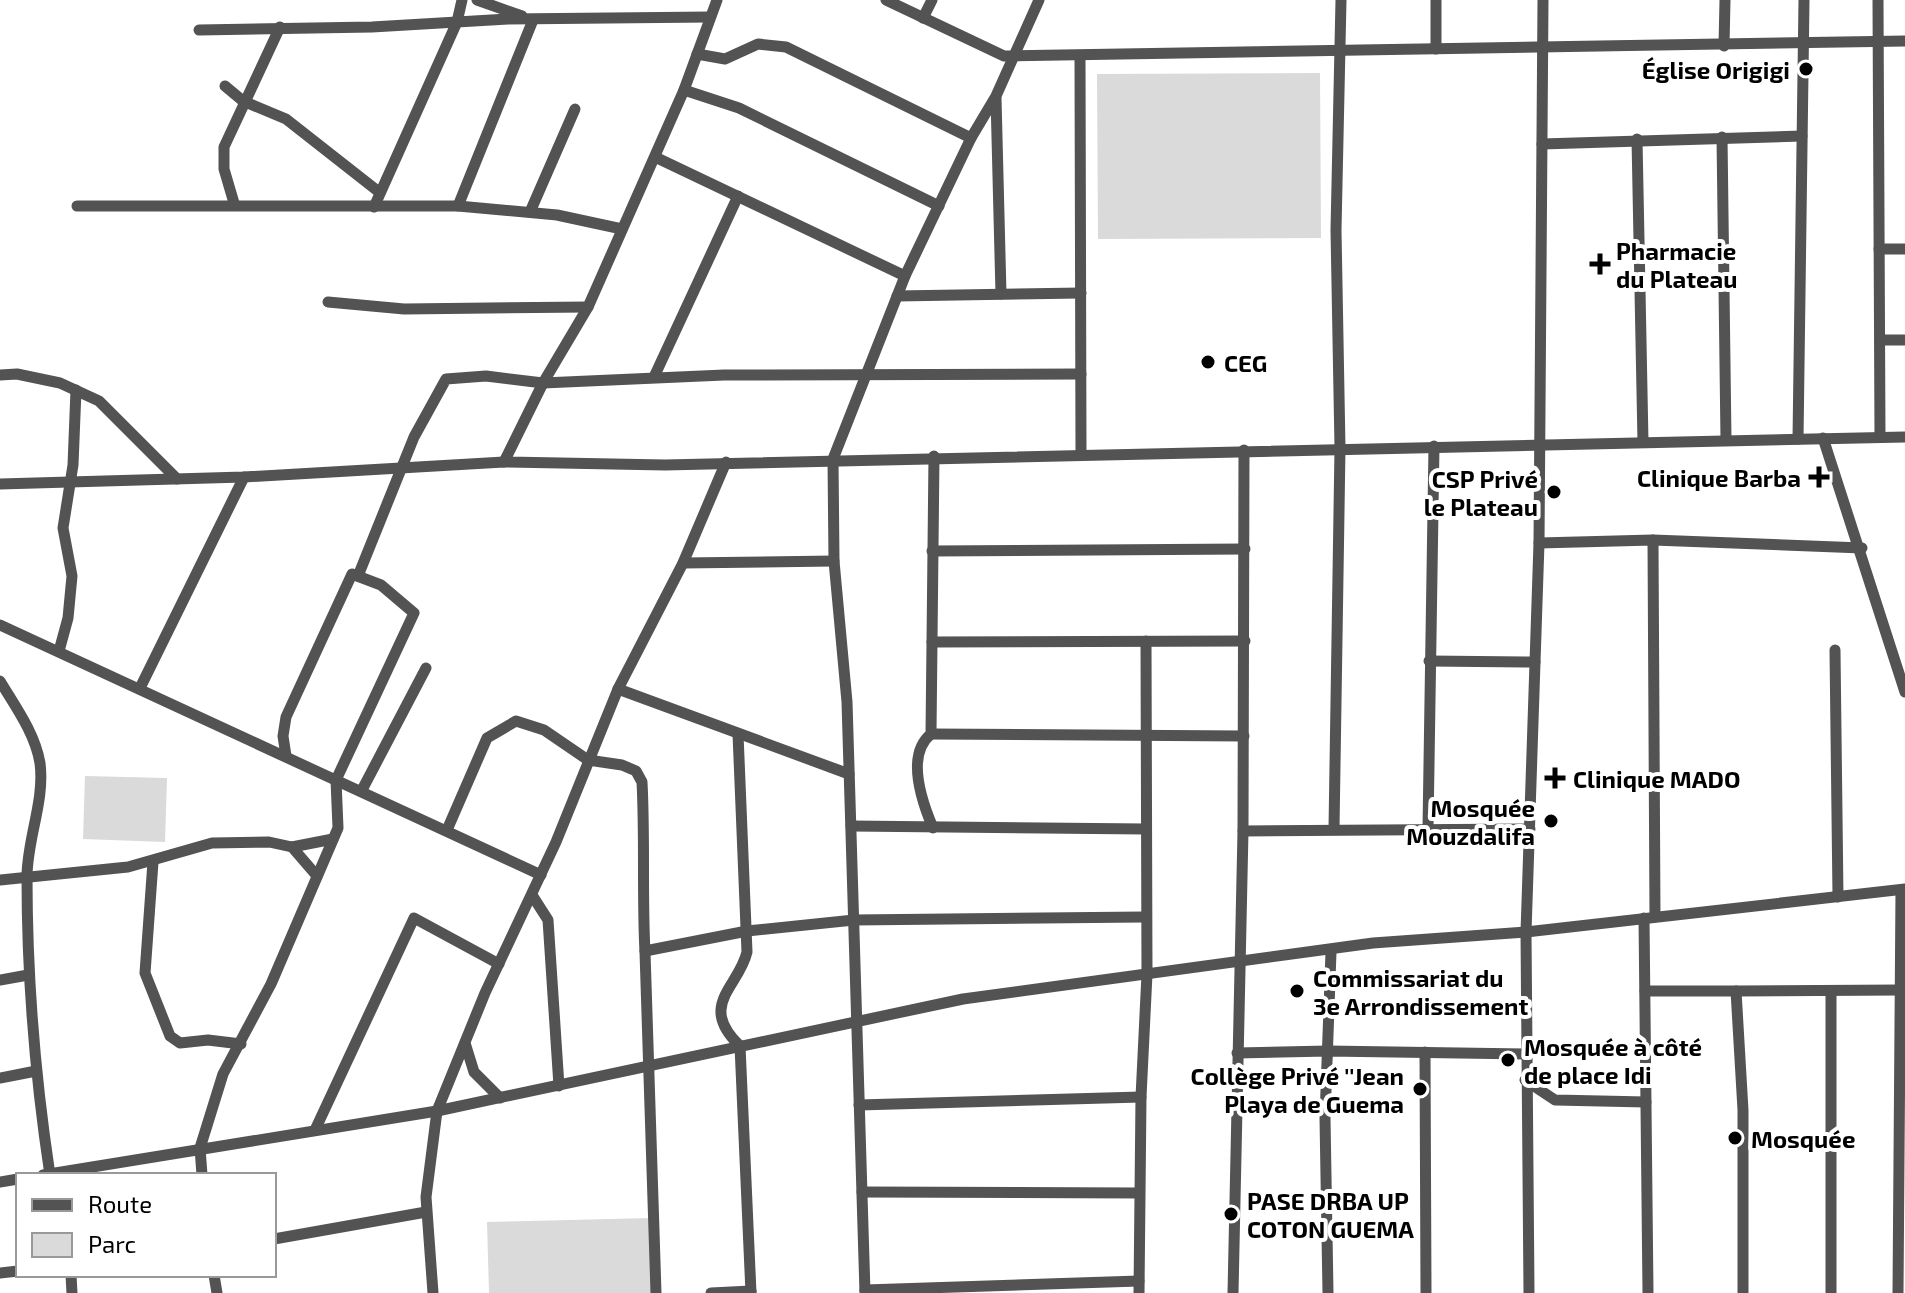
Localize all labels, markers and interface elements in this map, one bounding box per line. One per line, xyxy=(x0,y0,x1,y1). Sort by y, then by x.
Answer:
place label: Église Origigi xyxy=(1642,55,1790,84)
marker: Église Origigi xyxy=(1797,60,1815,78)
place label: Pharmacie du Plateau xyxy=(1616,236,1737,293)
marker: Pharmacie du Plateau xyxy=(1591,255,1609,273)
place label: CEG xyxy=(1224,348,1267,377)
marker: CEG xyxy=(1199,353,1217,371)
place label: Clinique Barba xyxy=(1637,463,1801,492)
place label: CSP Privé le Plateau xyxy=(1424,464,1538,521)
marker: Clinique Barba xyxy=(1808,466,1830,488)
marker: CSP Privé le Plateau xyxy=(1545,483,1563,501)
place label: Clinique MADO xyxy=(1573,764,1740,793)
marker: Clinique MADO xyxy=(1544,767,1566,789)
place label: Mosquée Mouzdalifa xyxy=(1406,793,1535,850)
marker: Mosquée Mouzdalifa xyxy=(1542,812,1560,830)
place label: Commissariat du 3e Arrondissement xyxy=(1313,963,1528,1020)
marker: Commissariat du 3e Arrondissement xyxy=(1288,982,1306,1000)
place label: Mosquée à côté de place Idi xyxy=(1524,1032,1702,1089)
marker: Mosquée à côté de place Idi xyxy=(1499,1051,1517,1069)
place label: Collège Privé ''Jean Playa de Guema xyxy=(1191,1061,1404,1118)
marker: Collège Privé ''Jean Playa de Guema xyxy=(1411,1080,1429,1098)
place label: Mosquée xyxy=(1751,1124,1855,1153)
marker: Mosquée xyxy=(1726,1129,1744,1147)
legend xyxy=(16,1173,276,1277)
place label: PASE DRBA UP COTON GUEMA xyxy=(1247,1186,1414,1243)
text: Route xyxy=(88,1189,152,1218)
marker: PASE DRBA UP COTON GUEMA xyxy=(1222,1205,1240,1223)
text: Parc xyxy=(88,1229,136,1258)

